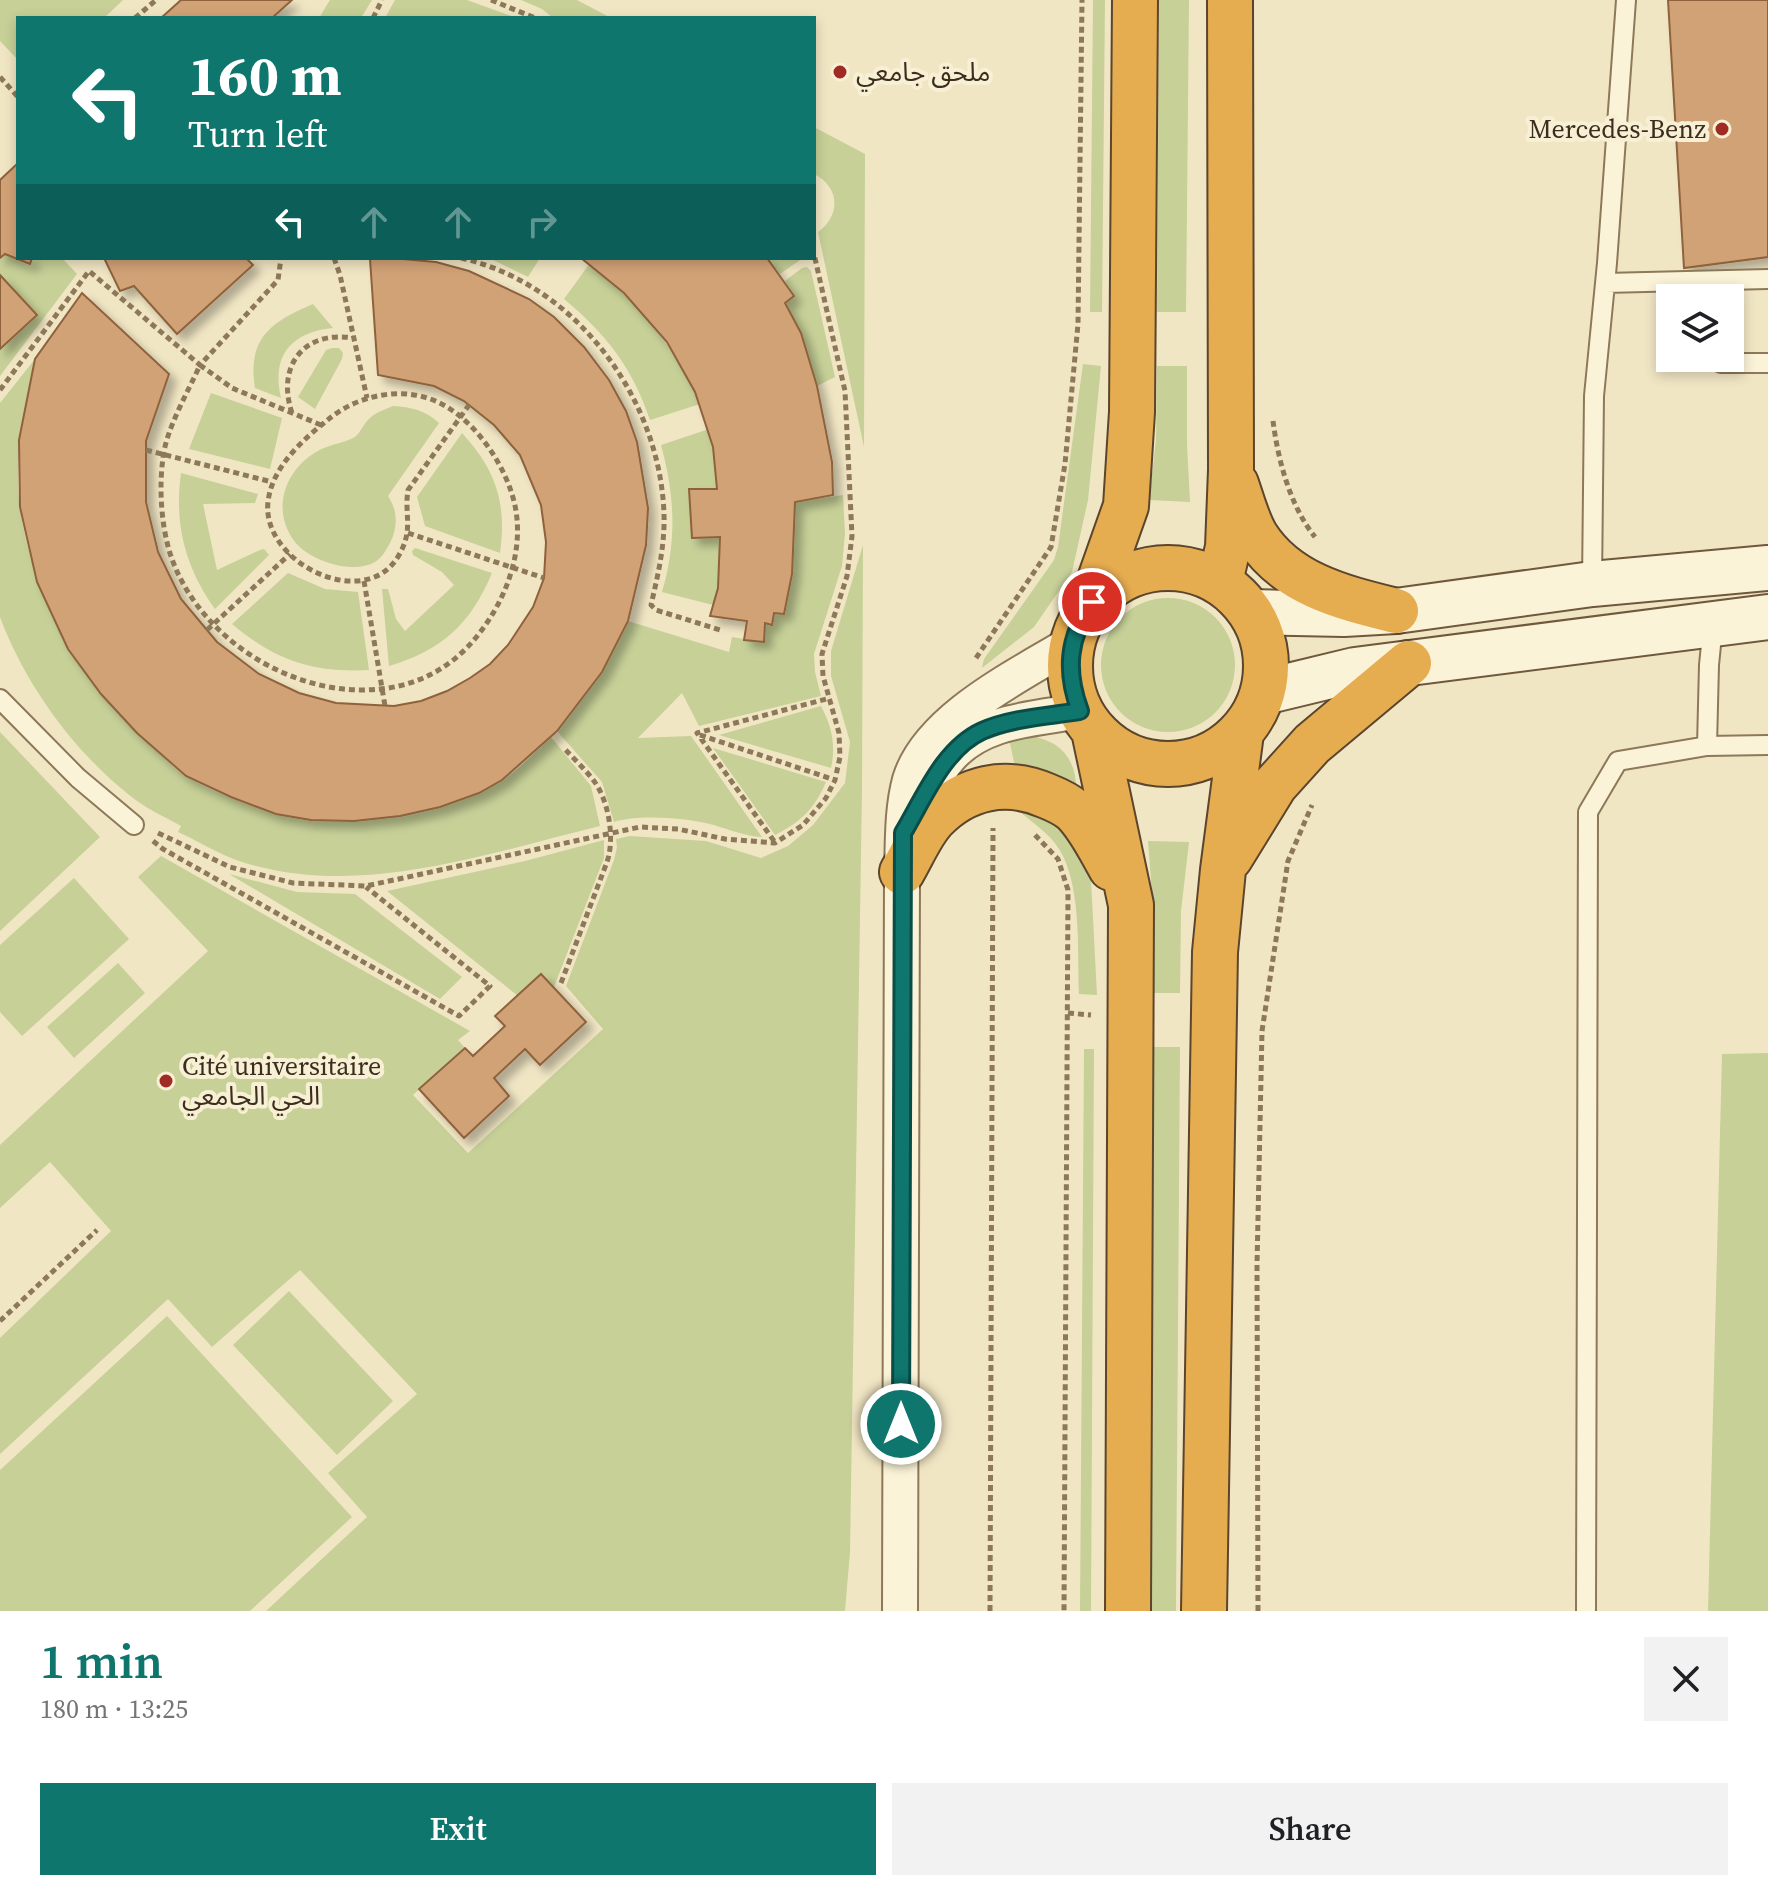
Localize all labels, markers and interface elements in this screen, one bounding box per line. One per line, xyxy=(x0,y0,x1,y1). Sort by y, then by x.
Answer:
text: 160 m xyxy=(188,37,342,114)
icon: left xyxy=(56,48,160,152)
place label: ملحق جامعي xyxy=(856,54,990,92)
marker: ملحق جامعي xyxy=(831,63,849,81)
text: Turn left xyxy=(188,110,327,159)
place label: Mercedes-Benz xyxy=(1528,111,1706,147)
marker: Mercedes-Benz xyxy=(1713,120,1731,138)
icon: left xyxy=(268,200,312,244)
icon: ahead xyxy=(352,200,396,244)
icon: ahead xyxy=(436,200,480,244)
icon: right xyxy=(520,200,564,244)
map controls xyxy=(1656,284,1744,372)
button: layers xyxy=(1656,284,1744,372)
pin xyxy=(1058,568,1126,636)
icon: arrive xyxy=(1070,580,1114,624)
place label: Cité universitaire الحي الجامعي xyxy=(182,1048,381,1116)
marker: Cité universitaire الحي الجامعي xyxy=(157,1072,175,1090)
position arrow xyxy=(859,1382,943,1466)
text: 1 min xyxy=(40,1628,163,1694)
button: close xyxy=(1644,1637,1728,1721)
text: 180 m · 13:25 xyxy=(40,1691,188,1727)
button: Exit xyxy=(40,1783,876,1875)
button: Share xyxy=(892,1783,1728,1875)

